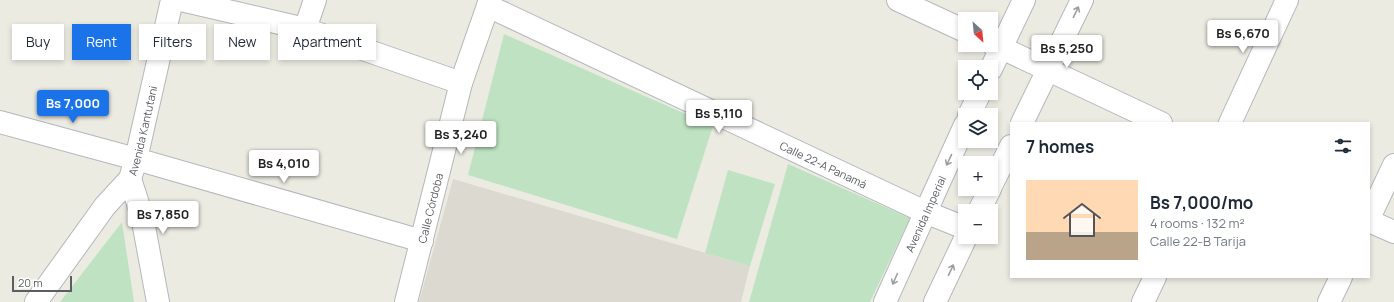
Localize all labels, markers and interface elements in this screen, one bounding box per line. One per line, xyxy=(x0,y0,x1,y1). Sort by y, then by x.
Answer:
one-way arrow xyxy=(1073,7,1080,19)
north arrow xyxy=(958,12,998,52)
map controls xyxy=(958,12,998,244)
pin: Bs 6,670 xyxy=(1202,20,1284,54)
chip: Buy xyxy=(12,24,64,60)
chip: Rent xyxy=(72,24,131,60)
chip: Filters xyxy=(139,24,206,60)
chip: New xyxy=(214,24,270,60)
chip: Apartment xyxy=(278,24,376,60)
text: Bs 6,670 xyxy=(1216,24,1270,42)
pin: Bs 5,250 xyxy=(1026,35,1108,69)
text: Bs 5,250 xyxy=(1040,39,1094,57)
button: locate xyxy=(958,60,998,100)
street label: Avenida Kantutani xyxy=(124,84,160,177)
pin: Bs 7,000 xyxy=(32,90,114,124)
text: Bs 7,000 xyxy=(46,94,100,112)
pin: Bs 5,110 xyxy=(678,100,760,134)
text: Bs 5,110 xyxy=(695,104,743,122)
button: layers xyxy=(958,108,998,148)
pin: Bs 3,240 xyxy=(420,121,502,155)
text: Bs 3,240 xyxy=(434,125,488,143)
text: 7 homes xyxy=(1026,135,1094,158)
icon: filters xyxy=(1332,135,1354,157)
street label: Calle 22-A Panamá xyxy=(778,137,870,191)
pin: Bs 4,010 xyxy=(243,150,325,184)
text: Bs 4,010 xyxy=(258,154,310,172)
one-way arrow xyxy=(945,154,952,166)
button: + xyxy=(958,156,998,196)
street label: Calle Córdoba xyxy=(414,171,446,245)
street label: Avenida Imperial xyxy=(901,173,949,254)
text: Bs 7,000/mo xyxy=(1150,191,1253,214)
icon: home xyxy=(1058,196,1106,244)
pin: Bs 7,850 xyxy=(122,201,204,235)
button: − xyxy=(958,204,998,244)
text: Bs 7,850 xyxy=(137,205,189,223)
text: 4 rooms · 132 m² xyxy=(1150,214,1245,232)
text: Calle 22-B Tarija xyxy=(1150,232,1246,250)
one-way arrow xyxy=(948,264,955,276)
one-way arrow xyxy=(891,272,899,284)
scale bar xyxy=(12,274,72,293)
text: 20 m xyxy=(18,275,43,290)

